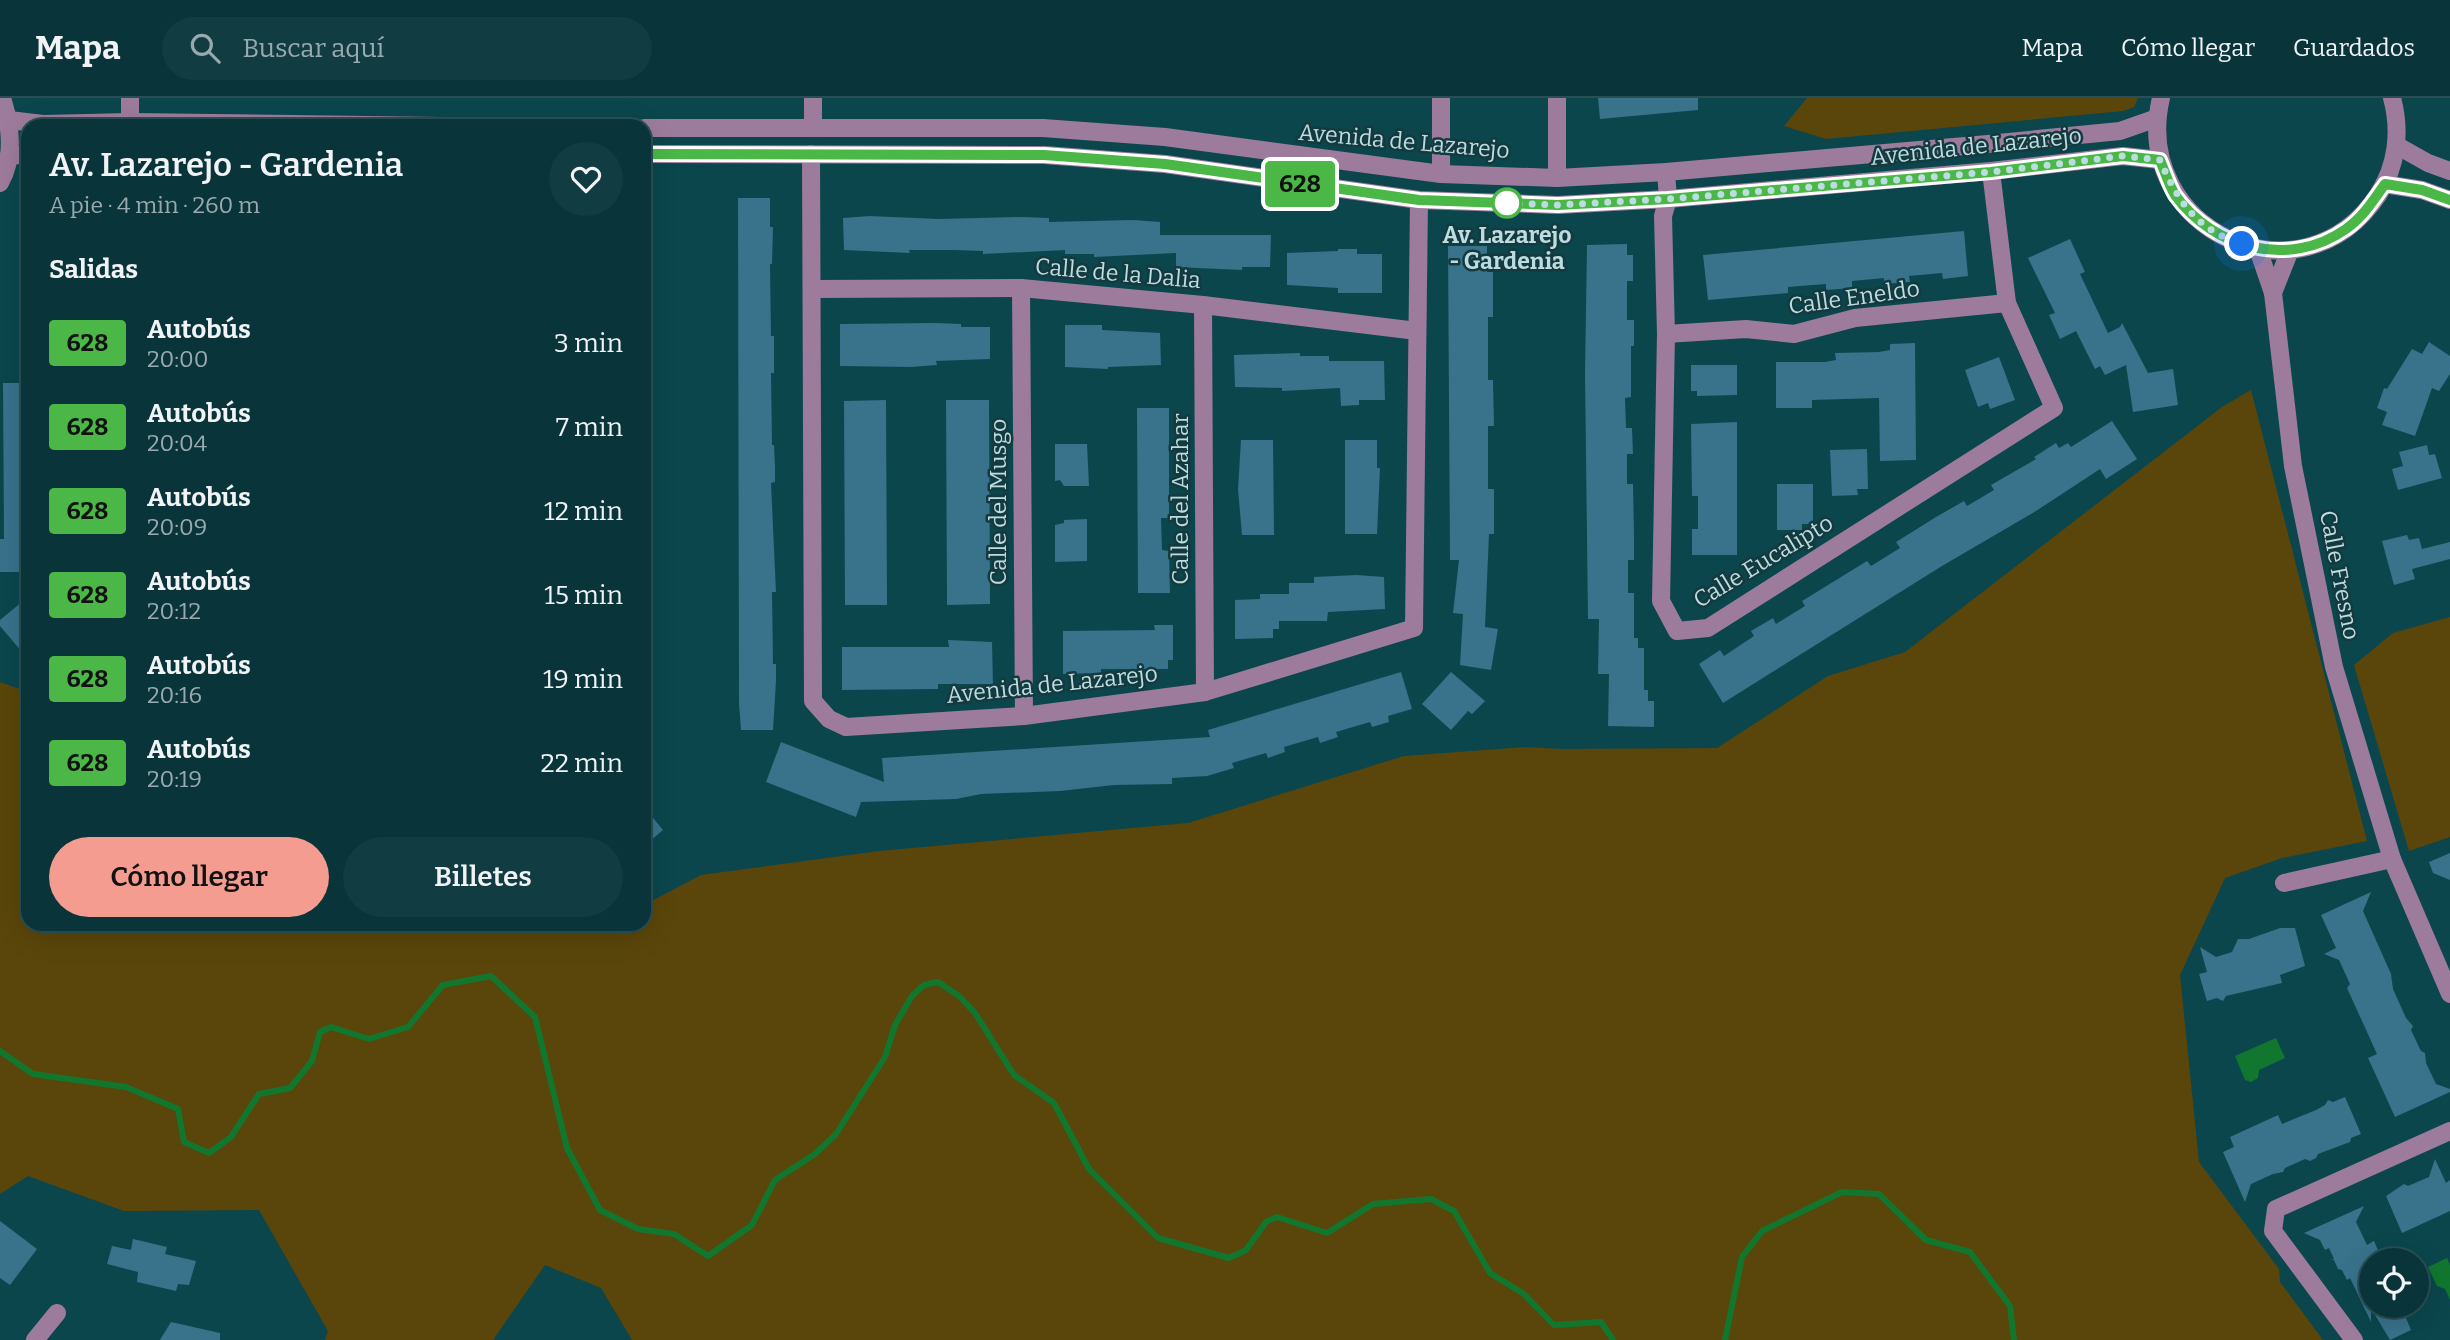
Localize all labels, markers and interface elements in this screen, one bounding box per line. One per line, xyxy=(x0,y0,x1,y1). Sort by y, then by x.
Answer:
search box xyxy=(162,17,652,80)
text: Mapa xyxy=(35,28,120,68)
icon: search xyxy=(186,29,224,67)
text: Buscar aquí xyxy=(242,33,384,64)
text: Mapa xyxy=(2022,34,2083,62)
text: Cómo llegar xyxy=(2121,34,2255,62)
text: Guardados xyxy=(2293,34,2415,62)
street label: Avenida de Lazarejo xyxy=(1297,118,1511,164)
street label: Avenida de Lazarejo xyxy=(1869,121,2083,171)
button: heart xyxy=(549,142,623,216)
text: Av. Lazarejo - Gardenia xyxy=(49,145,403,185)
line badge: 628 xyxy=(1260,161,1340,207)
text: 628 xyxy=(1279,170,1321,198)
marker: Av. Lazarejo - Gardenia xyxy=(1492,188,1522,218)
text: A pie · 4 min · 260 m xyxy=(49,191,260,219)
place label: Av. Lazarejo - Gardenia xyxy=(1443,221,1571,275)
your location xyxy=(2224,226,2259,261)
street label: Calle de la Dalia xyxy=(1034,252,1202,294)
text: Salidas xyxy=(49,254,138,285)
street label: Calle Eneldo xyxy=(1787,274,1921,320)
text: Autobús xyxy=(147,314,251,345)
text: 3 min xyxy=(554,328,623,359)
text: 628 xyxy=(67,329,108,357)
text: 20:00 xyxy=(147,345,209,373)
text: Autobús xyxy=(147,398,251,429)
text: 7 min xyxy=(556,412,623,443)
text: 628 xyxy=(67,413,108,441)
street label: Calle del Azahar xyxy=(1166,413,1194,585)
street label: Calle del Musgo xyxy=(984,419,1012,585)
text: 20:04 xyxy=(147,429,207,457)
text: Autobús xyxy=(147,482,251,513)
text: 12 min xyxy=(544,496,623,527)
text: 628 xyxy=(67,497,108,525)
street label: Calle Eucalipto xyxy=(1688,508,1838,614)
street label: Calle Fresno xyxy=(2314,508,2366,642)
text: 20:09 xyxy=(147,513,207,541)
text: Autobús xyxy=(147,566,251,597)
text: 15 min xyxy=(544,580,623,611)
text: 628 xyxy=(67,581,108,609)
text: 20:12 xyxy=(147,597,201,625)
text: Autobús xyxy=(147,650,251,681)
street label: Avenida de Lazarejo xyxy=(945,659,1159,709)
text: 19 min xyxy=(543,664,623,695)
text: 628 xyxy=(67,665,108,693)
text: 20:16 xyxy=(147,681,202,709)
text: Autobús xyxy=(147,734,251,765)
text: 22 min xyxy=(541,748,623,779)
text: 628 xyxy=(67,749,108,777)
text: 20:19 xyxy=(147,765,202,793)
button: Cómo llegar xyxy=(49,837,329,917)
button: Billetes xyxy=(343,837,623,917)
map controls xyxy=(2359,1248,2429,1318)
button: locate xyxy=(2359,1248,2429,1318)

